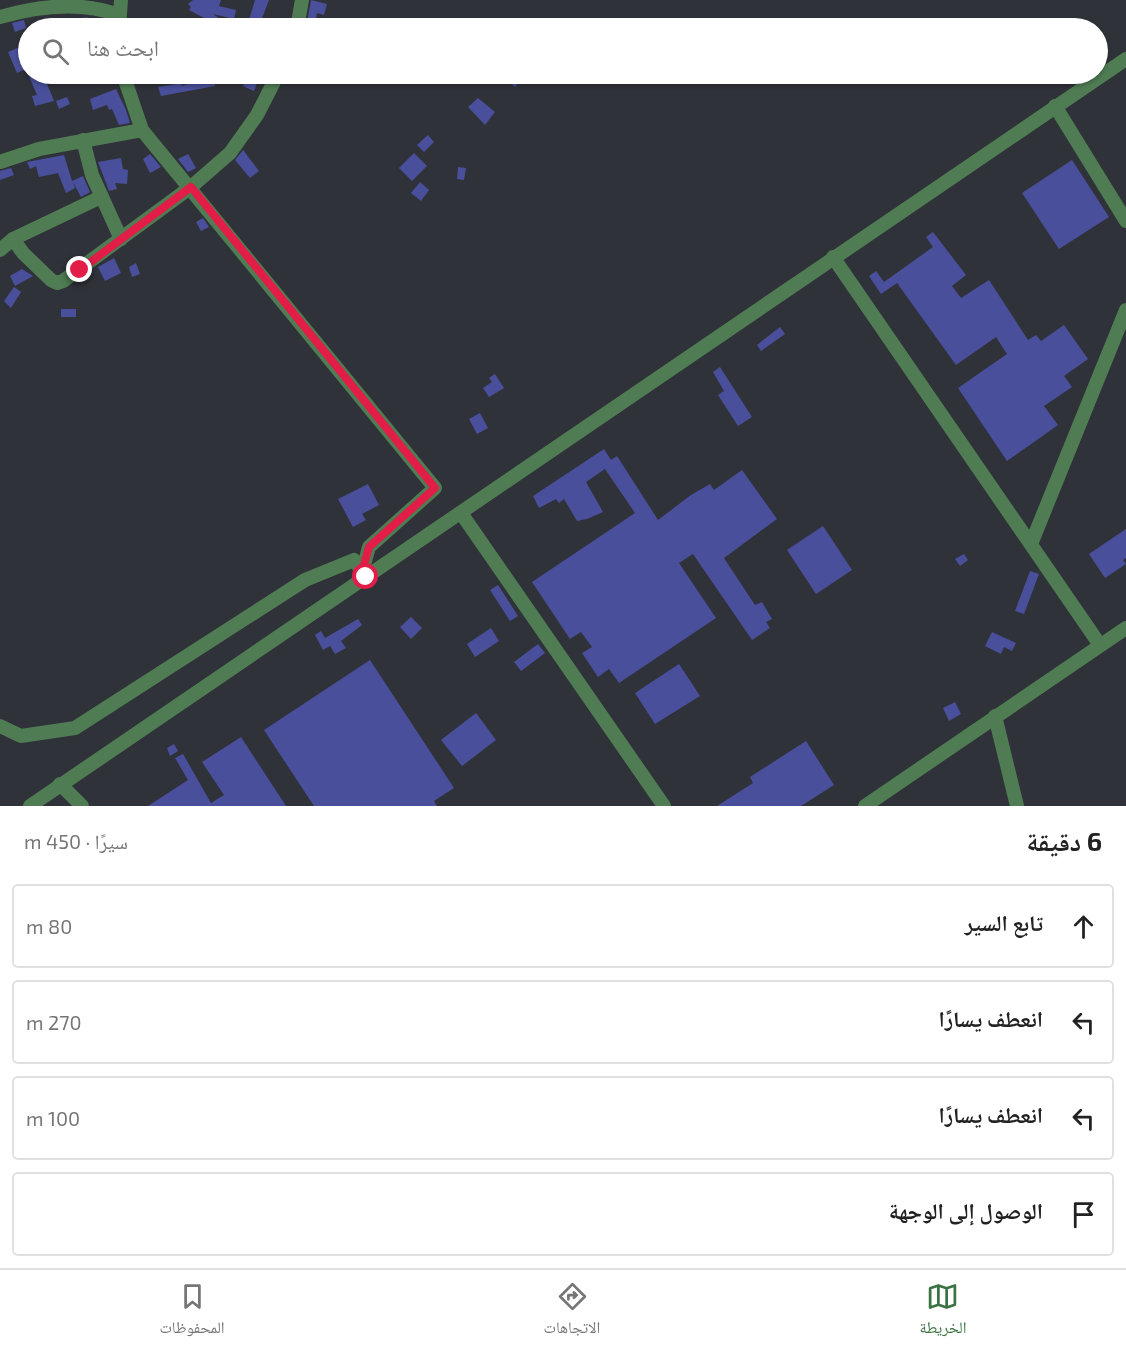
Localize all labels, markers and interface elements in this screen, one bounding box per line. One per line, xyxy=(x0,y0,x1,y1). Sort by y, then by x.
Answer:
search box xyxy=(18,18,1108,84)
text: ابحث هنا xyxy=(87,34,159,60)
icon: search xyxy=(39,35,72,68)
route end xyxy=(66,256,92,282)
route start xyxy=(352,563,378,589)
text: 6 دقيقة xyxy=(1026,825,1102,856)
text: سيرًا · 450 m xyxy=(24,829,128,853)
text: تابع السير xyxy=(965,909,1043,935)
icon: ahead xyxy=(1067,910,1100,943)
text: 80 m xyxy=(26,914,72,938)
text: انعطف يسارًا xyxy=(938,1005,1043,1031)
icon: left xyxy=(1067,1006,1100,1039)
text: 270 m xyxy=(26,1010,82,1034)
text: انعطف يسارًا xyxy=(938,1101,1043,1127)
icon: left xyxy=(1067,1102,1100,1135)
text: 100 m xyxy=(26,1106,80,1130)
text: الوصول إلى الوجهة xyxy=(889,1197,1043,1223)
icon: arrive xyxy=(1067,1198,1100,1231)
tab: المحفوظات xyxy=(160,1280,225,1343)
tab: الاتجاهات xyxy=(544,1280,600,1343)
tab: الخريطة xyxy=(919,1280,967,1343)

